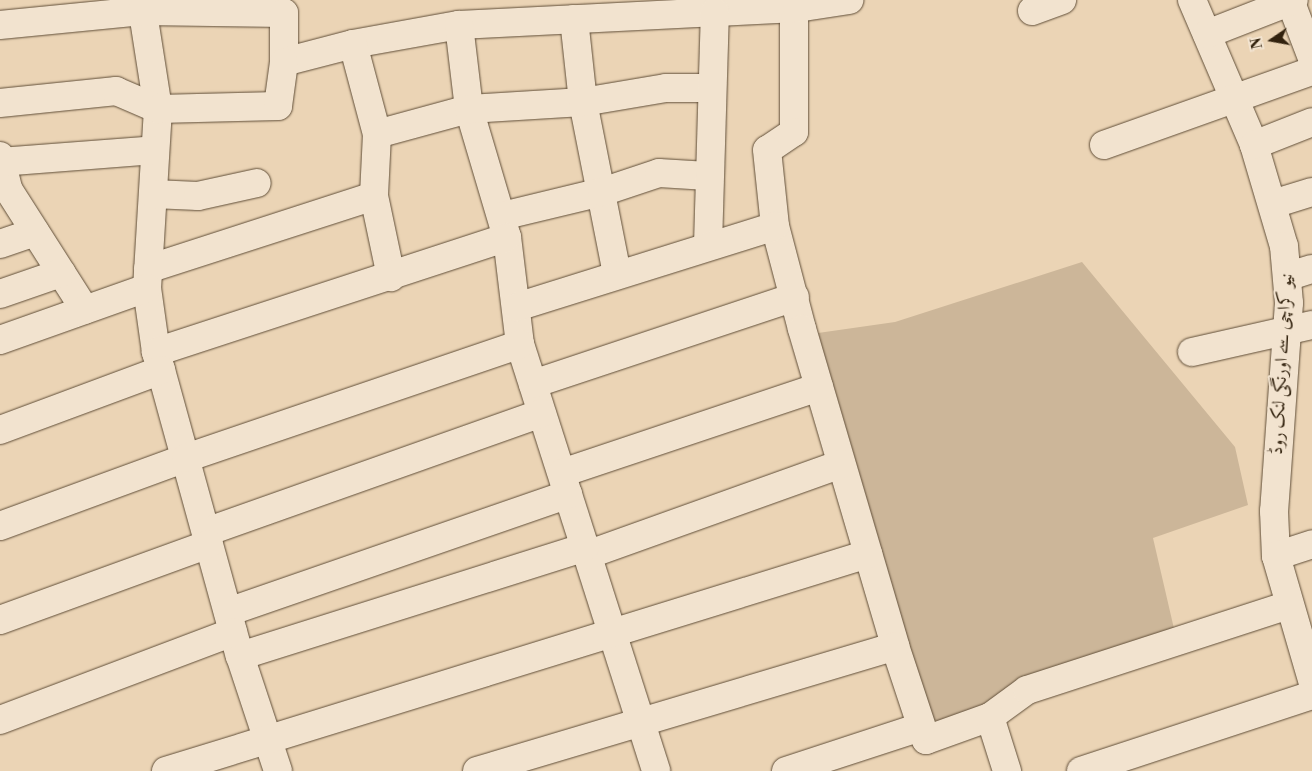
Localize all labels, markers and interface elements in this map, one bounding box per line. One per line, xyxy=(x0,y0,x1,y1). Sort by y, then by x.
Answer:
north arrow xyxy=(1247,15,1297,65)
text: N xyxy=(1247,36,1267,50)
street label: نیو کراچی سے اورنگی لنک روڈ xyxy=(1266,273,1298,455)

